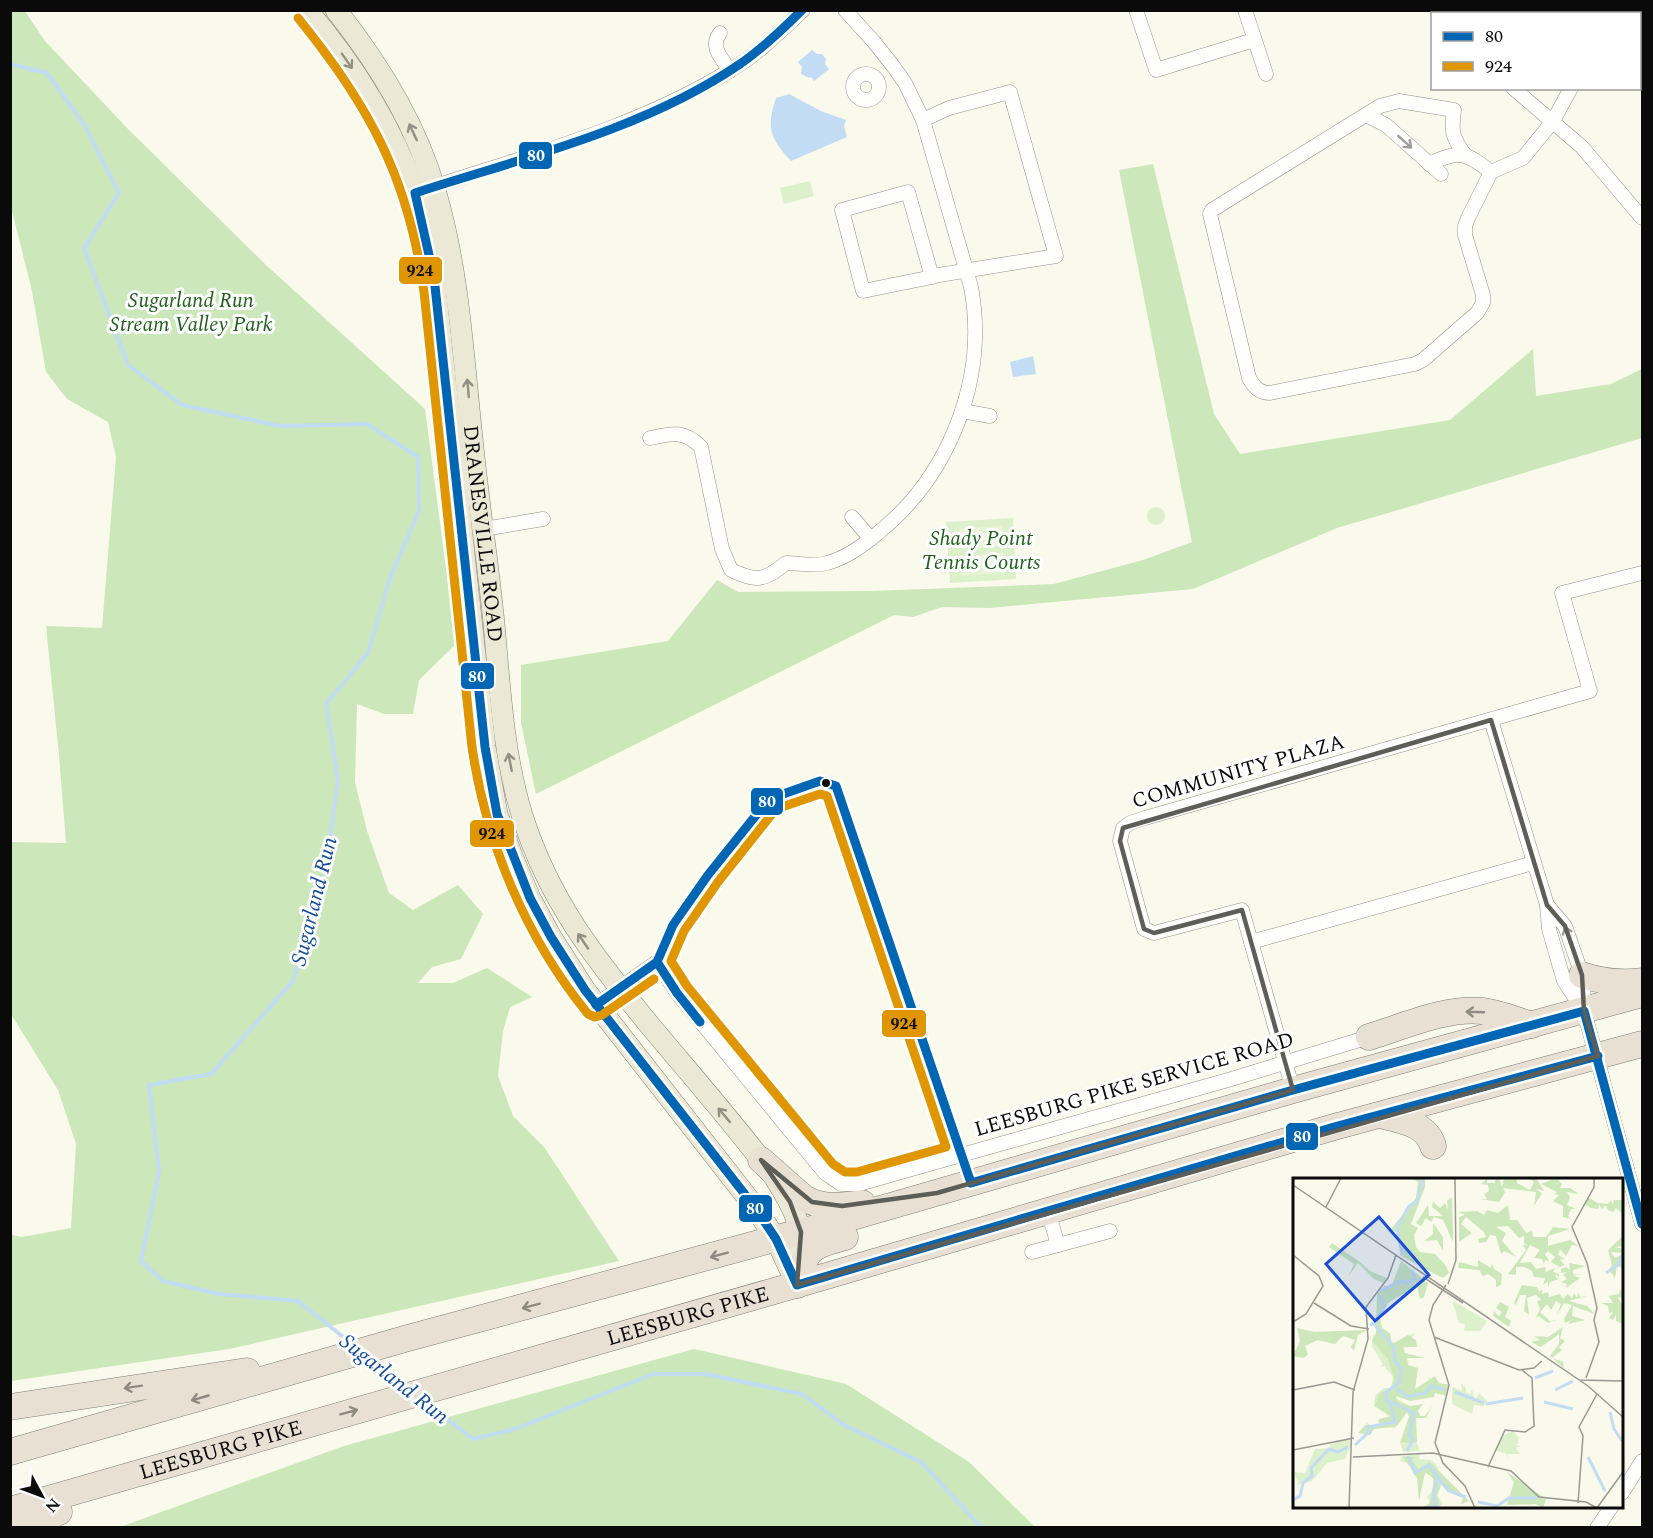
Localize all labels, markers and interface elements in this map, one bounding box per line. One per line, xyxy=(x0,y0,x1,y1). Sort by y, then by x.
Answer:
legend xyxy=(1431,12,1641,90)
text: 80 xyxy=(1485,23,1503,50)
one-way arrow xyxy=(341,53,353,69)
text: 924 xyxy=(1485,53,1512,80)
one-way arrow xyxy=(406,124,418,142)
one-way arrow xyxy=(1397,135,1412,149)
line badge: 80 xyxy=(518,141,553,170)
text: 80 xyxy=(527,144,545,168)
line badge: 924 xyxy=(398,256,443,285)
text: 924 xyxy=(407,259,433,283)
park label: Sugarland Run Stream Valley Park xyxy=(109,285,273,341)
one-way arrow xyxy=(462,378,473,398)
street label: DRANESVILLE ROAD xyxy=(454,423,511,644)
park label: Shady Point Tennis Courts xyxy=(921,523,1041,579)
line badge: 80 xyxy=(460,662,495,690)
text: 80 xyxy=(468,665,486,689)
street label: COMMUNITY PLAZA xyxy=(1128,726,1349,818)
one-way arrow xyxy=(503,752,515,771)
unlabelled marker xyxy=(820,777,832,789)
line badge: 80 xyxy=(750,787,784,816)
text: 80 xyxy=(758,790,776,814)
line badge: 924 xyxy=(469,819,515,848)
text: 924 xyxy=(479,822,505,846)
water label: Sugarland Run xyxy=(283,833,346,969)
one-way arrow xyxy=(1561,926,1572,945)
one-way arrow xyxy=(577,933,589,949)
one-way arrow xyxy=(1466,1006,1486,1017)
line badge: 924 xyxy=(881,1009,927,1038)
text: 924 xyxy=(891,1012,917,1036)
street label: LEESBURG PIKE SERVICE ROAD xyxy=(971,1024,1298,1146)
one-way arrow xyxy=(717,1108,731,1123)
line badge: 80 xyxy=(1285,1122,1319,1151)
text: 80 xyxy=(1293,1125,1311,1149)
inset map xyxy=(1293,1178,1623,1508)
line badge: 80 xyxy=(738,1194,773,1223)
text: 80 xyxy=(746,1197,764,1221)
one-way arrow xyxy=(710,1249,729,1261)
street label: LEESBURG PIKE xyxy=(603,1278,773,1355)
one-way arrow xyxy=(522,1300,541,1312)
water label: Sugarland Run xyxy=(332,1326,456,1433)
one-way arrow xyxy=(124,1382,144,1393)
one-way arrow xyxy=(191,1393,210,1404)
one-way arrow xyxy=(339,1406,358,1417)
street label: LEESBURG PIKE xyxy=(136,1412,306,1489)
north arrow xyxy=(12,1466,72,1526)
text: N xyxy=(39,1492,66,1518)

